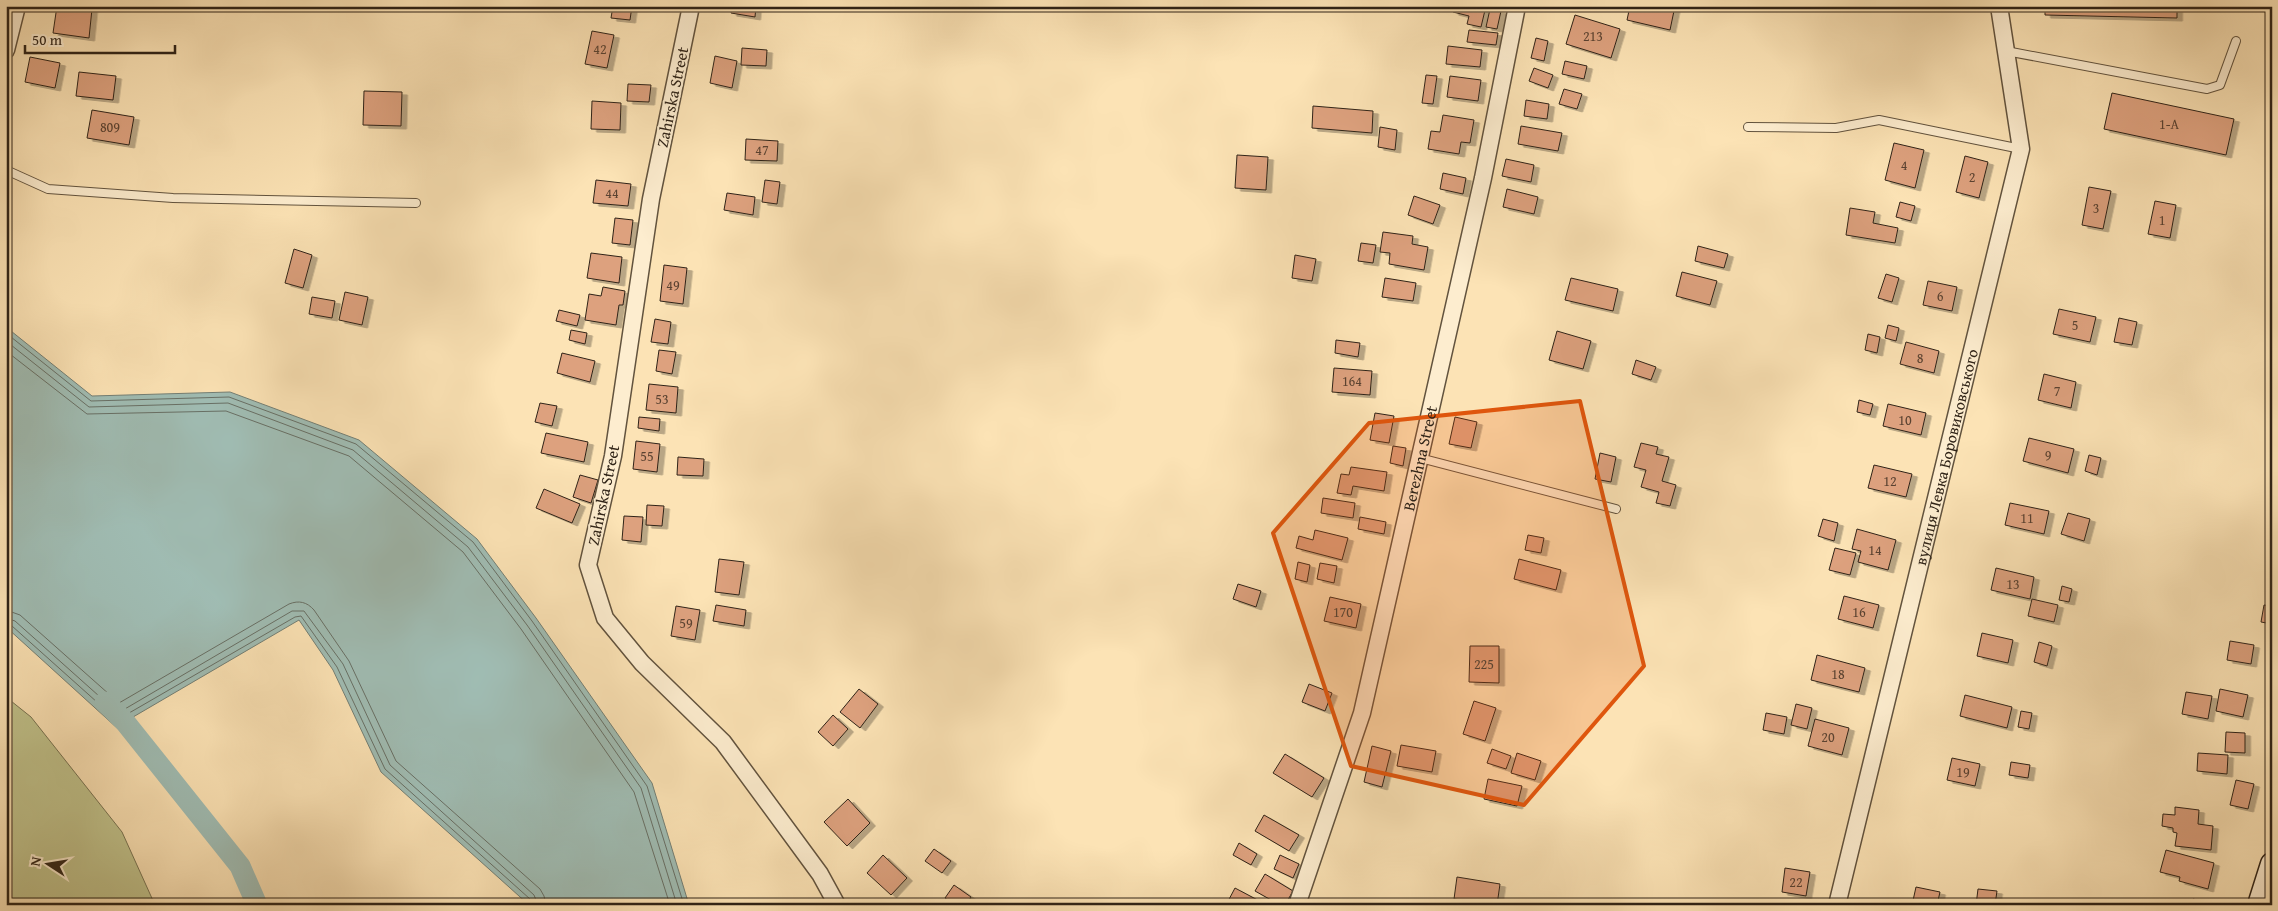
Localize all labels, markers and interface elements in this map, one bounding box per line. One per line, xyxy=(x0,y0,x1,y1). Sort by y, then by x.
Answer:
scale bar xyxy=(25,22,175,54)
house number: 213 xyxy=(1583,26,1603,46)
text: 50 m xyxy=(32,29,63,50)
house number: 42 xyxy=(593,39,607,59)
street label: Zahirska Street xyxy=(650,44,694,149)
house number: 1-А xyxy=(2159,114,2180,134)
house number: 809 xyxy=(100,117,120,137)
house number: 47 xyxy=(755,140,769,160)
house number: 4 xyxy=(1901,155,1908,175)
house number: 2 xyxy=(1969,167,1975,187)
house number: 44 xyxy=(605,183,619,203)
house number: 3 xyxy=(2093,198,2099,218)
house number: 1 xyxy=(2159,210,2165,230)
house number: 49 xyxy=(666,275,680,295)
house number: 6 xyxy=(1937,286,1944,306)
house number: 5 xyxy=(2072,315,2078,335)
street label: вулиця Левка Боровиковського xyxy=(1908,346,1984,568)
house number: 8 xyxy=(1917,348,1924,368)
house number: 164 xyxy=(1342,371,1362,391)
house number: 7 xyxy=(2054,381,2061,401)
house number: 53 xyxy=(655,389,669,409)
street label: Berezhna Street xyxy=(1396,403,1443,513)
house number: 10 xyxy=(1898,410,1912,430)
street label: Zahirska Street xyxy=(581,442,625,547)
house number: 9 xyxy=(2045,445,2052,465)
house number: 55 xyxy=(640,446,654,466)
house number: 12 xyxy=(1883,471,1897,491)
house number: 11 xyxy=(2020,508,2034,528)
house number: 14 xyxy=(1868,540,1882,560)
house number: 13 xyxy=(2006,574,2020,594)
house number: 170 xyxy=(1333,602,1353,622)
house number: 16 xyxy=(1852,602,1866,622)
house number: 59 xyxy=(679,613,693,633)
house number: 225 xyxy=(1474,654,1494,674)
house number: 18 xyxy=(1831,664,1845,684)
house number: 20 xyxy=(1821,727,1835,747)
house number: 19 xyxy=(1956,762,1970,782)
north arrow xyxy=(22,838,72,888)
text: N xyxy=(25,854,46,868)
house number: 22 xyxy=(1789,872,1803,892)

